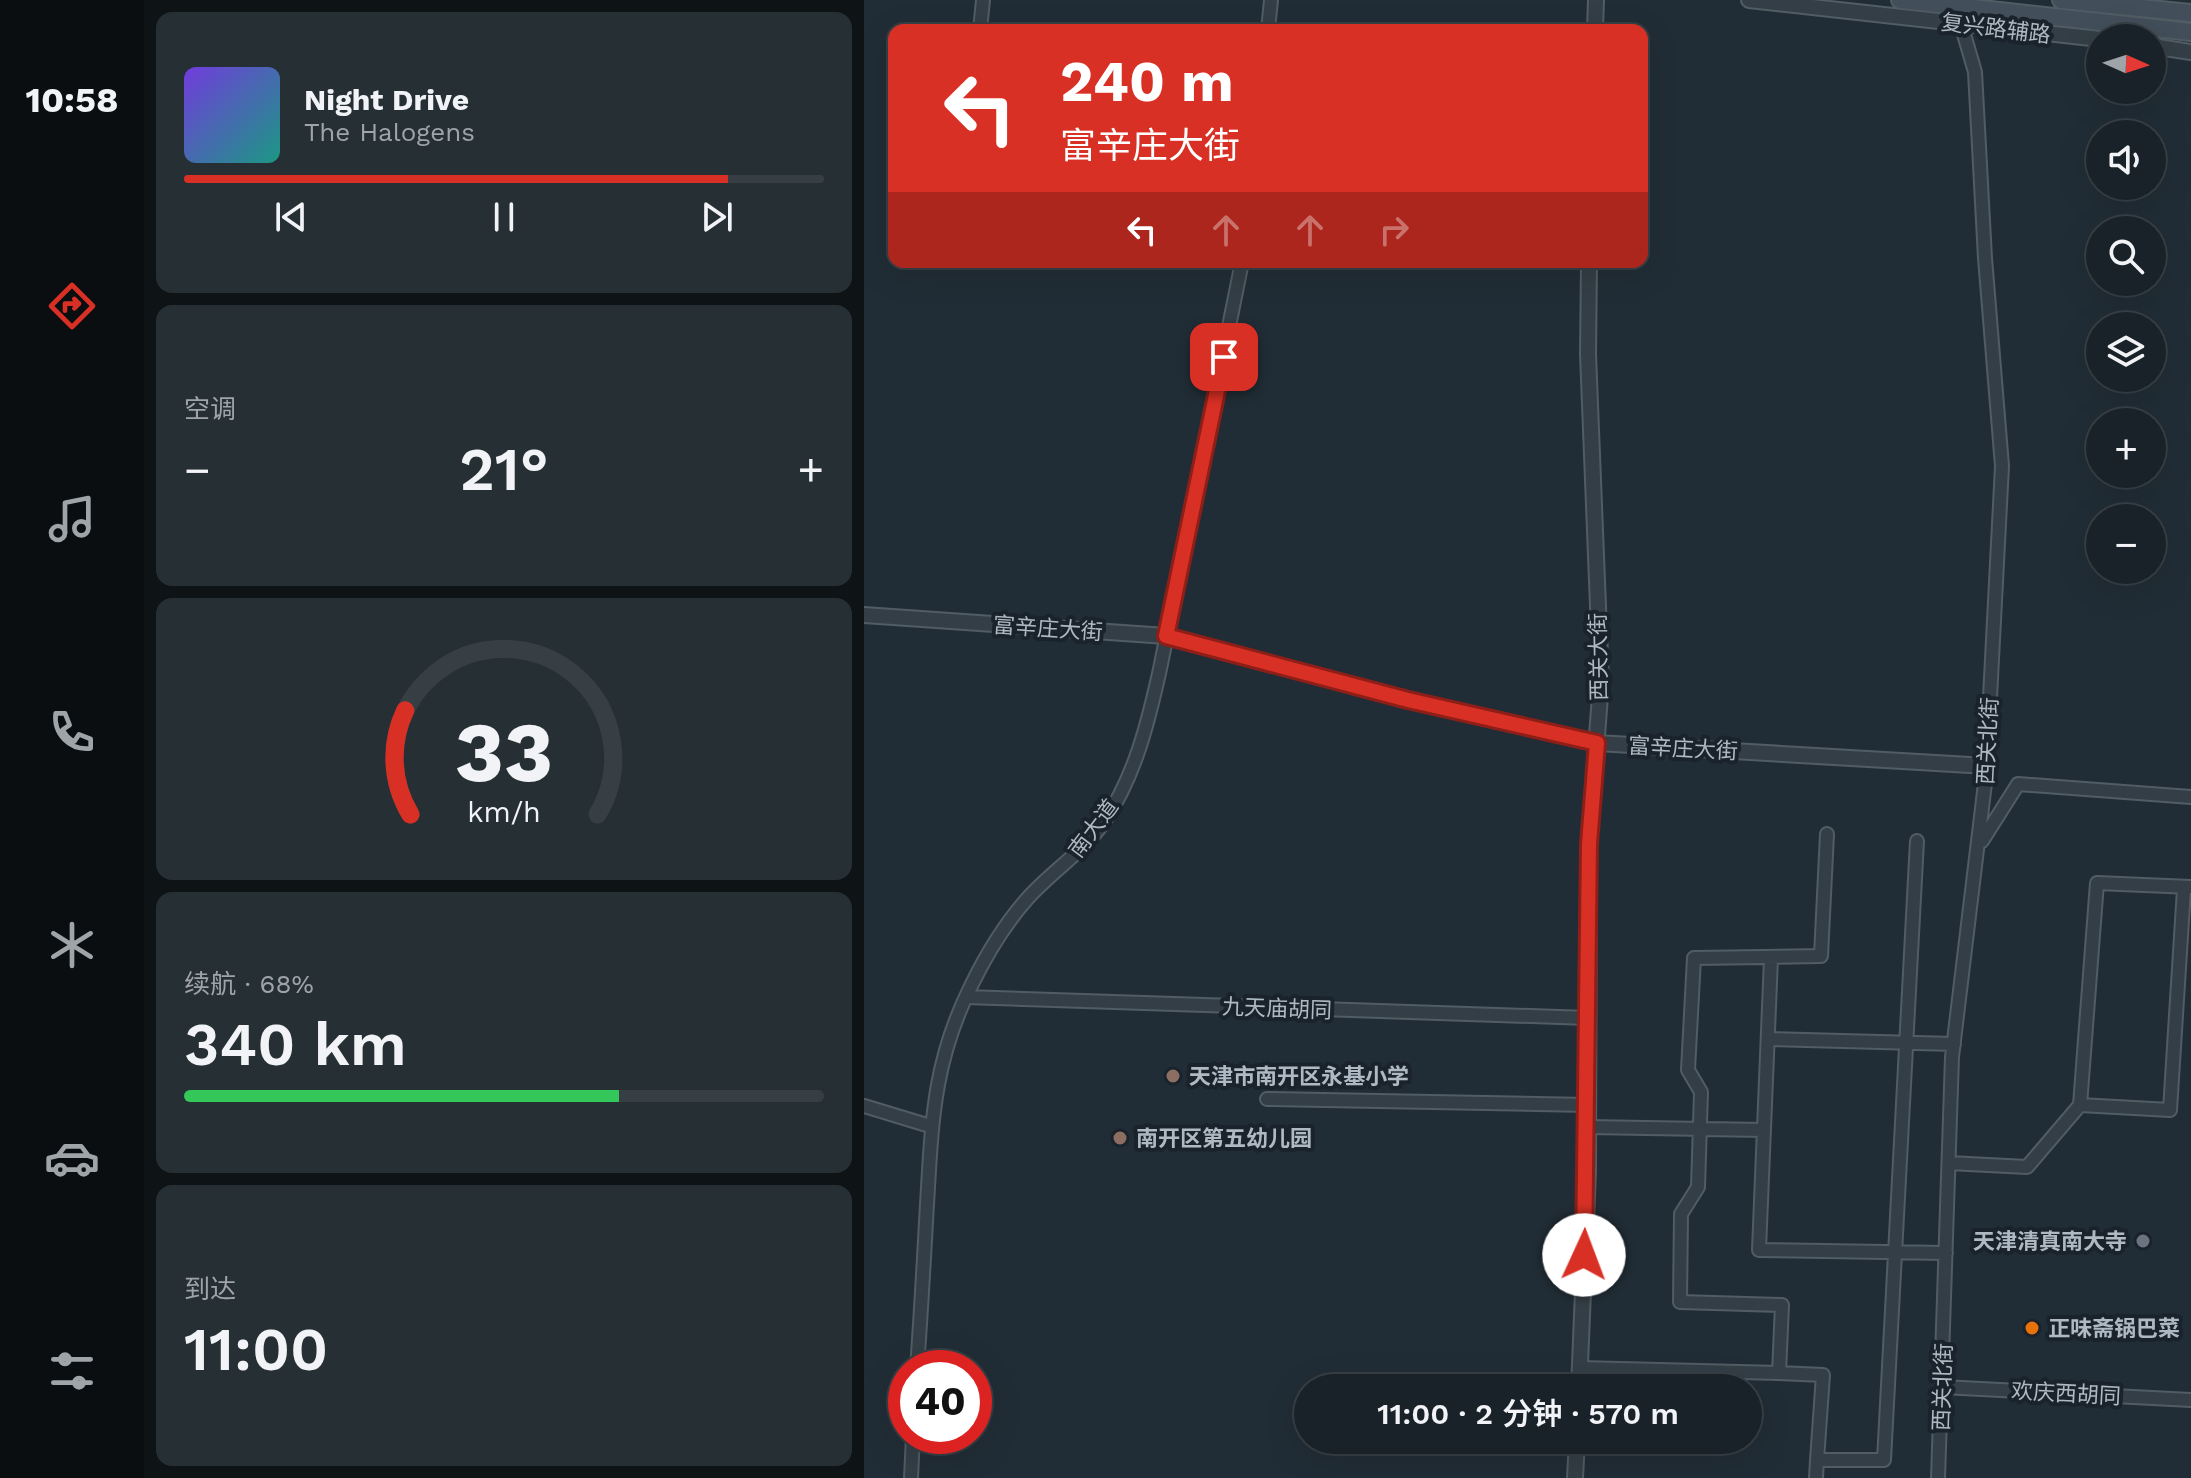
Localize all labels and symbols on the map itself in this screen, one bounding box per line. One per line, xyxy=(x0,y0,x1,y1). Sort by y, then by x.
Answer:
street label: 复兴路辅路 xyxy=(1940,9,2052,48)
north arrow xyxy=(2086,24,2166,104)
pin xyxy=(1190,323,1258,391)
street label: 富辛庄大街 xyxy=(992,612,1104,645)
street label: 西关大街 xyxy=(1585,613,1612,701)
street label: 西关北街 xyxy=(1973,696,2002,786)
street label: 富辛庄大街 xyxy=(1627,733,1739,764)
street label: 南大道 xyxy=(1064,794,1123,862)
street label: 九天庙胡同 xyxy=(1222,994,1332,1023)
place label: 天津市南开区永基小学 xyxy=(1189,1064,1409,1089)
marker: 天津市南开区永基小学 xyxy=(1164,1067,1182,1085)
place label: 南开区第五幼儿园 xyxy=(1136,1126,1312,1151)
marker: 南开区第五幼儿园 xyxy=(1111,1129,1129,1147)
position arrow xyxy=(1542,1213,1626,1297)
place label: 天津清真南大寺 xyxy=(1973,1229,2127,1254)
marker: 天津清真南大寺 xyxy=(2134,1232,2152,1250)
place label: 正味斋锅巴菜 xyxy=(2048,1316,2180,1341)
marker: 正味斋锅巴菜 xyxy=(2023,1319,2041,1337)
street label: 西关北街 xyxy=(1928,1343,1957,1431)
speed limit sign: 40 xyxy=(888,1350,992,1454)
street label: 欢庆西胡同 xyxy=(2010,1378,2122,1409)

